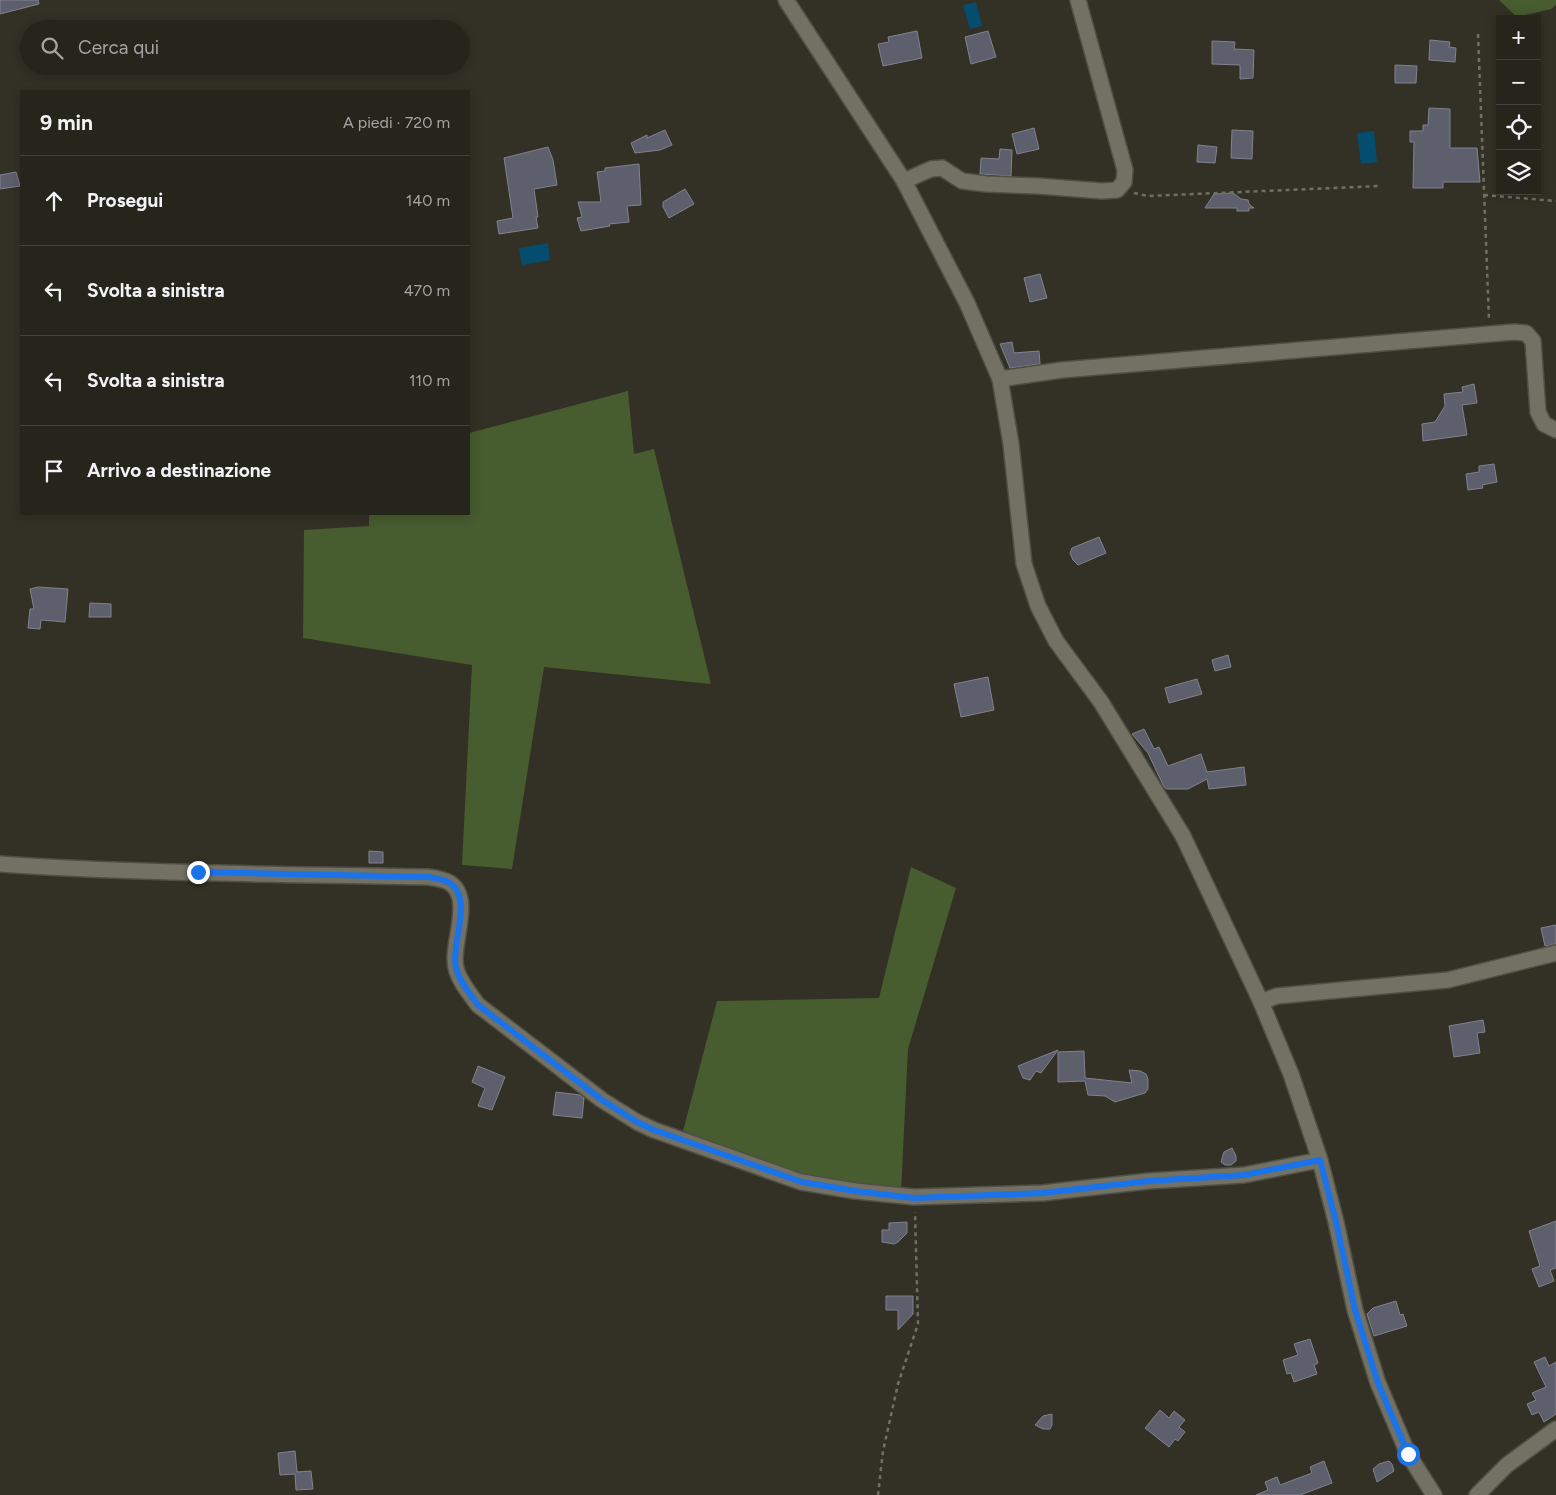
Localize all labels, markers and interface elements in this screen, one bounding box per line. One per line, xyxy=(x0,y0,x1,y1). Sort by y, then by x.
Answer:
map controls xyxy=(1496,15,1541,195)
button: + xyxy=(1496,15,1541,60)
search box xyxy=(20,20,470,75)
icon: search xyxy=(38,34,66,62)
text: Cerca qui xyxy=(78,36,159,59)
button: − xyxy=(1496,60,1541,105)
button: locate xyxy=(1496,105,1541,150)
text: 9 min xyxy=(40,110,93,135)
text: A piedi · 720 m xyxy=(343,113,450,132)
button: layers xyxy=(1496,150,1541,195)
icon: ahead xyxy=(40,187,68,215)
text: Prosegui xyxy=(87,189,163,212)
text: 140 m xyxy=(406,191,450,210)
icon: left xyxy=(40,277,68,305)
text: Svolta a sinistra xyxy=(87,279,225,302)
text: 470 m xyxy=(404,281,450,300)
icon: left xyxy=(40,367,68,395)
text: Svolta a sinistra xyxy=(87,369,225,392)
text: 110 m xyxy=(409,371,450,390)
icon: arrive xyxy=(40,457,68,485)
text: Arrivo a destinazione xyxy=(87,459,271,482)
route end xyxy=(187,861,210,884)
route start xyxy=(1397,1443,1420,1466)

